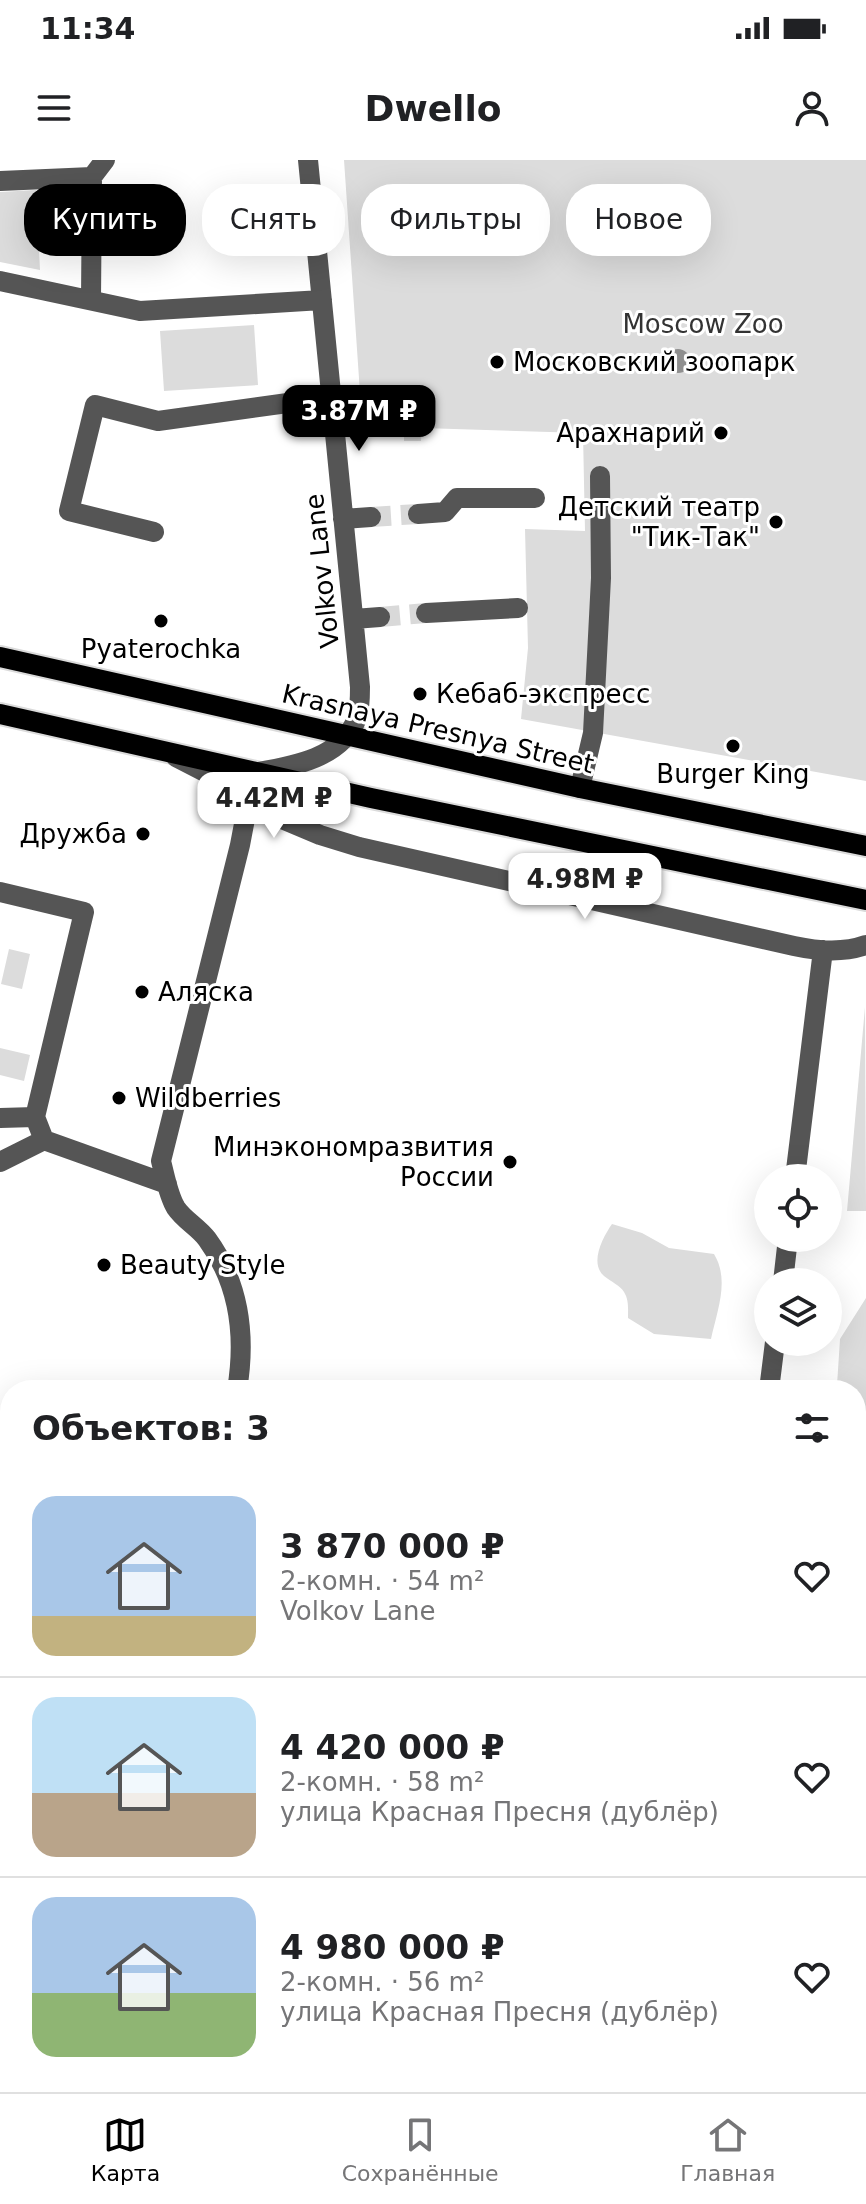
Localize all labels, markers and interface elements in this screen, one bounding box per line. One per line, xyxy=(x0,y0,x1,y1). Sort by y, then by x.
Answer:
text: 11:34 xyxy=(40,11,136,46)
icon: menu xyxy=(32,86,76,130)
icon: person xyxy=(790,86,834,130)
text: Dwello xyxy=(365,88,501,129)
chip: Купить xyxy=(24,184,186,256)
chip: Снять xyxy=(202,184,345,256)
chip: Фильтры xyxy=(361,184,550,256)
chip: Новое xyxy=(566,184,711,256)
park label: Moscow Zoo xyxy=(622,309,784,339)
place label: Московский зоопарк xyxy=(513,347,795,377)
marker: Московский зоопарк xyxy=(488,353,506,371)
pin: 3.87M ₽ xyxy=(285,385,433,453)
text: 3.87M ₽ xyxy=(300,396,418,426)
place label: Арахнарий xyxy=(556,418,705,448)
marker: Арахнарий xyxy=(712,424,730,442)
street label: Volkov Lane xyxy=(299,492,345,650)
place label: Детский театр "Тик-Так" xyxy=(558,492,760,552)
marker: Детский театр "Тик-Так" xyxy=(767,513,785,531)
marker: Pyaterochka xyxy=(152,612,170,630)
place label: Pyaterochka xyxy=(81,634,241,664)
street label: Krasnaya Presnya Street xyxy=(279,678,597,780)
place label: Кебаб-экспресс xyxy=(436,679,650,709)
marker: Кебаб-экспресс xyxy=(411,685,429,703)
marker: Burger King xyxy=(724,737,742,755)
place label: Burger King xyxy=(656,759,810,789)
pin: 4.42M ₽ xyxy=(200,772,348,840)
text: 4.42M ₽ xyxy=(215,783,333,813)
place label: Дружба xyxy=(19,819,127,849)
marker: Дружба xyxy=(134,825,152,843)
pin: 4.98M ₽ xyxy=(511,853,659,921)
text: 4.98M ₽ xyxy=(526,864,644,894)
place label: Аляска xyxy=(158,977,254,1007)
marker: Аляска xyxy=(133,983,151,1001)
place label: Wildberries xyxy=(135,1083,281,1113)
marker: Wildberries xyxy=(110,1089,128,1107)
place label: Минэкономразвития России xyxy=(213,1132,494,1192)
marker: Минэкономразвития России xyxy=(501,1153,519,1171)
map controls xyxy=(754,1164,842,1356)
button: locate xyxy=(754,1164,842,1252)
place label: Beauty Style xyxy=(120,1250,285,1280)
marker: Beauty Style xyxy=(95,1256,113,1274)
button: layers xyxy=(754,1268,842,1356)
icon: filters xyxy=(790,1406,834,1450)
text: Объектов: 3 xyxy=(32,1408,270,1448)
text: 3 870 000 ₽ xyxy=(280,1526,505,1566)
icon: home xyxy=(96,1528,192,1624)
icon: heart xyxy=(790,1554,834,1598)
text: 2-комн. · 54 m² xyxy=(280,1566,484,1596)
text: Volkov Lane xyxy=(280,1596,435,1626)
text: 4 420 000 ₽ xyxy=(280,1727,505,1767)
icon: home xyxy=(96,1729,192,1825)
icon: heart xyxy=(790,1755,834,1799)
text: 2-комн. · 58 m² xyxy=(280,1767,484,1797)
text: улица Красная Пресня (дублёр) xyxy=(280,1797,719,1827)
text: 4 980 000 ₽ xyxy=(280,1927,505,1967)
icon: home xyxy=(96,1929,192,2025)
icon: heart xyxy=(790,1955,834,1999)
text: 2-комн. · 56 m² xyxy=(280,1967,484,1997)
text: улица Красная Пресня (дублёр) xyxy=(280,1997,719,2027)
tab: Карта xyxy=(91,2113,160,2186)
tab: Сохранённые xyxy=(342,2113,499,2186)
tab: Главная xyxy=(680,2113,775,2186)

